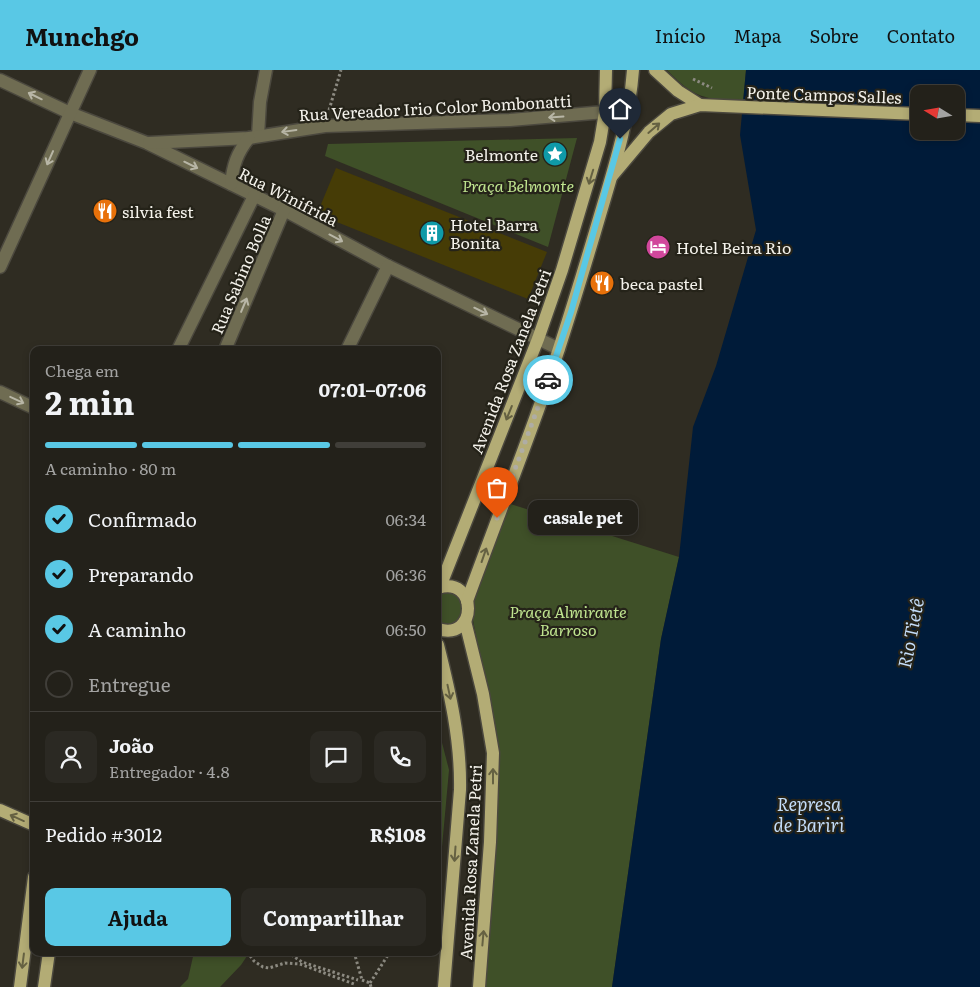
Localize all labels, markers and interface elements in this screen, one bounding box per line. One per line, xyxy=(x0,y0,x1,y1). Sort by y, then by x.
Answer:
text: Munchgo xyxy=(25,18,139,53)
text: Início xyxy=(655,22,705,49)
text: Mapa xyxy=(733,22,781,49)
text: Sobre xyxy=(809,22,859,49)
text: Contato xyxy=(887,22,955,49)
street label: Ponte Campos Salles xyxy=(746,79,902,109)
north arrow xyxy=(910,85,965,140)
map controls xyxy=(910,85,965,140)
street label: Rua Vereador Irio Color Bombonatti xyxy=(298,88,572,126)
pin xyxy=(599,88,641,139)
one-way arrow xyxy=(28,91,43,101)
icon: home xyxy=(606,95,634,123)
one-way arrow xyxy=(548,112,564,121)
one-way arrow xyxy=(648,123,661,134)
one-way arrow xyxy=(282,127,298,137)
place icon: Belmonte xyxy=(542,141,568,167)
place label: Belmonte xyxy=(465,142,538,166)
one-way arrow xyxy=(44,150,54,165)
one-way arrow xyxy=(183,161,198,170)
street label: Rua Winifrida xyxy=(235,161,343,232)
one-way arrow xyxy=(585,168,595,184)
park label: Praça Belmonte xyxy=(462,173,574,197)
restaurant icon: silvia fest xyxy=(92,198,118,224)
place label: silvia fest xyxy=(122,199,194,223)
street label: Rua Sabino Bolla xyxy=(204,210,276,337)
place label: Hotel Barra Bonita xyxy=(450,212,539,254)
building icon: Hotel Barra Bonita xyxy=(419,220,445,246)
one-way arrow xyxy=(328,234,343,243)
hotel icon: Hotel Beira Rio xyxy=(645,234,671,260)
place label: Hotel Beira Rio xyxy=(676,235,791,259)
street label: Avenida Rosa Zanela Petri xyxy=(464,265,556,457)
restaurant icon: beca pastel xyxy=(589,270,615,296)
place label: beca pastel xyxy=(620,271,703,295)
one-way arrow xyxy=(240,298,249,313)
one-way arrow xyxy=(473,307,488,316)
courier xyxy=(523,355,573,405)
text: Chega em xyxy=(45,358,119,382)
icon: car xyxy=(534,366,562,394)
text: 07:01–07:06 xyxy=(318,375,426,403)
text: 2 min xyxy=(45,377,134,425)
one-way arrow xyxy=(9,395,24,405)
one-way arrow xyxy=(504,405,513,420)
text: A caminho · 80 m xyxy=(45,456,176,480)
pin xyxy=(476,467,518,518)
icon: bag xyxy=(483,474,511,502)
callout: casale pet xyxy=(527,500,637,536)
icon: check xyxy=(45,505,73,533)
text: Confirmado xyxy=(88,505,197,533)
text: casale pet xyxy=(543,505,623,529)
text: 06:34 xyxy=(386,507,426,531)
one-way arrow xyxy=(480,548,489,564)
icon: check xyxy=(45,560,73,588)
text: Preparando xyxy=(88,560,194,588)
text: 06:36 xyxy=(386,562,426,586)
water label: Rio Tietê xyxy=(890,596,930,670)
park label: Praça Almirante Barroso xyxy=(509,599,627,641)
icon: check xyxy=(45,615,73,643)
text: A caminho xyxy=(88,615,186,643)
text: 06:50 xyxy=(385,617,426,641)
text: Entregue xyxy=(88,670,171,698)
one-way arrow xyxy=(445,684,455,700)
button: person xyxy=(45,731,97,783)
text: João xyxy=(109,731,154,759)
button: chat xyxy=(310,731,362,783)
button: phone xyxy=(374,731,426,783)
text: Entregador · 4.8 xyxy=(109,759,230,783)
street label: Avenida Rosa Zanela Petri xyxy=(453,764,487,960)
one-way arrow xyxy=(488,768,498,784)
water label: Represa de Bariri xyxy=(774,790,845,838)
one-way arrow xyxy=(10,812,25,822)
text: Pedido #3012 xyxy=(45,820,162,848)
text: R$108 xyxy=(370,820,426,848)
one-way arrow xyxy=(450,845,459,861)
button: Ajuda xyxy=(45,888,231,946)
button: Compartilhar xyxy=(241,888,426,946)
one-way arrow xyxy=(478,931,487,947)
one-way arrow xyxy=(18,952,28,968)

